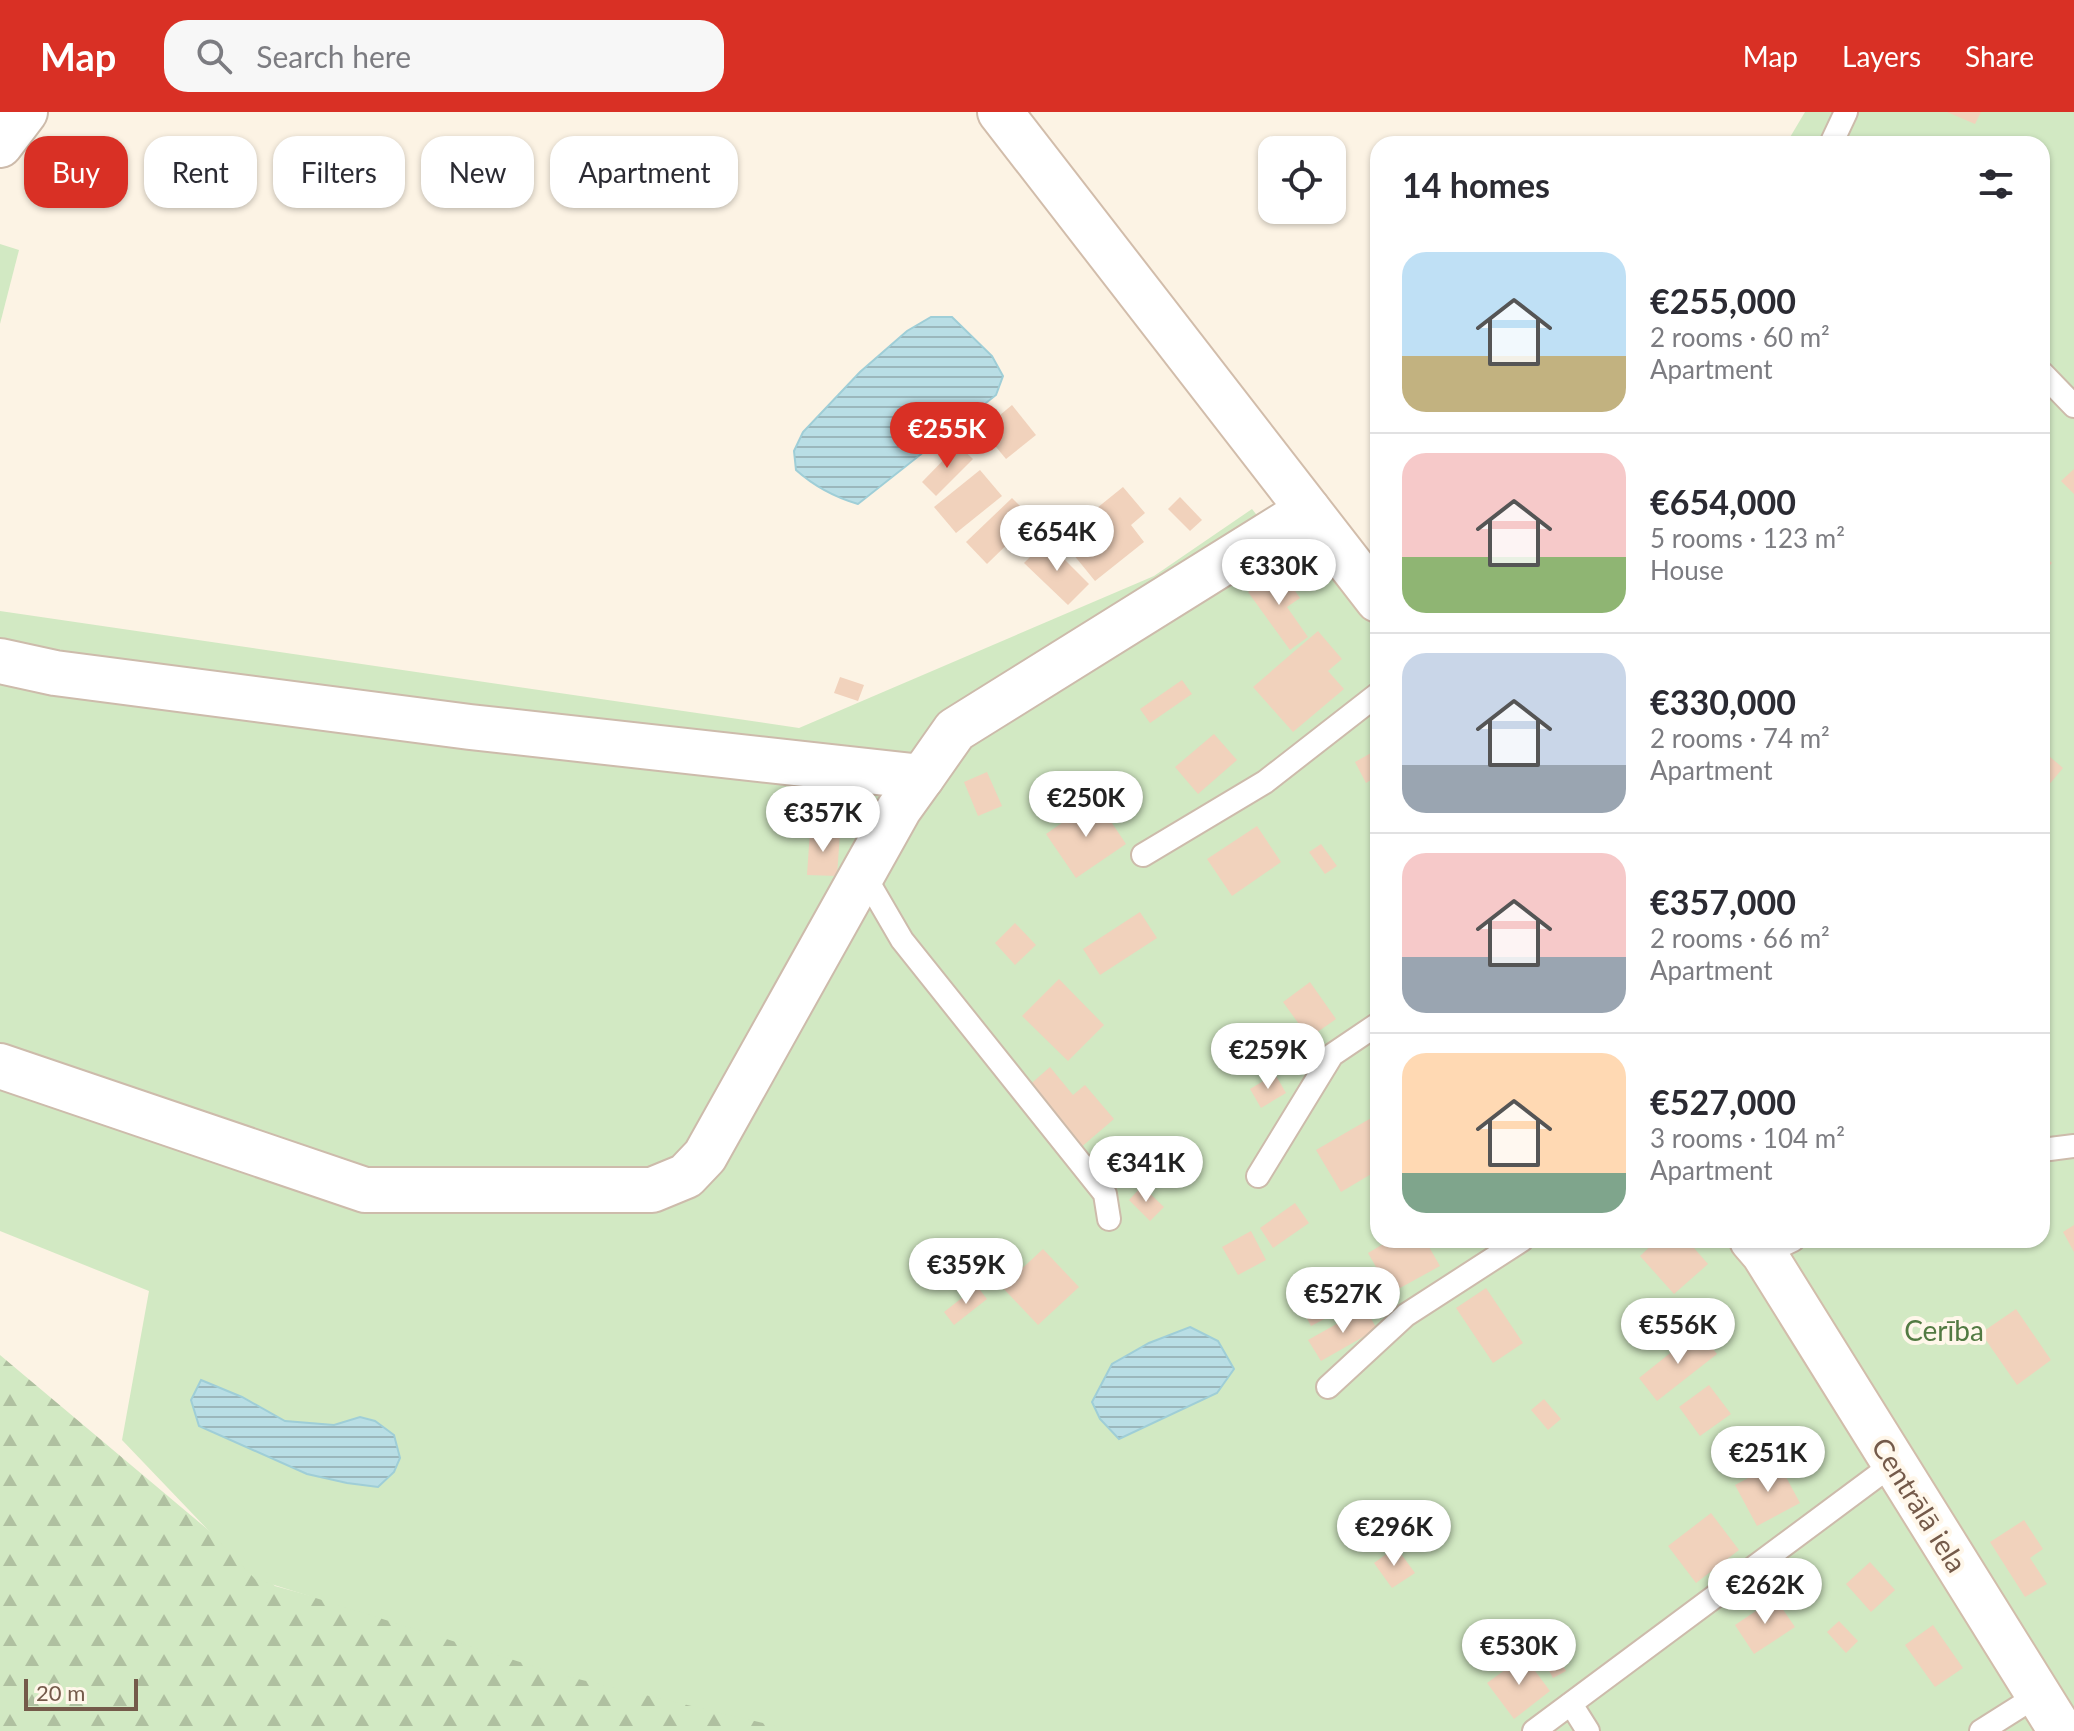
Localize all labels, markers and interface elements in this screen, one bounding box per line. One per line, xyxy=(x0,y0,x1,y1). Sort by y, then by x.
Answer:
search box xyxy=(164,20,724,92)
text: Map xyxy=(40,33,116,79)
icon: search xyxy=(192,34,236,78)
text: Search here xyxy=(256,38,411,74)
text: Map xyxy=(1743,39,1798,73)
text: Layers xyxy=(1842,39,1921,73)
text: Share xyxy=(1965,39,2034,73)
chip: Buy xyxy=(24,136,128,208)
chip: Rent xyxy=(144,136,257,208)
chip: Filters xyxy=(273,136,405,208)
chip: New xyxy=(421,136,534,208)
chip: Apartment xyxy=(550,136,738,208)
map controls xyxy=(1258,136,1346,224)
button: locate xyxy=(1258,136,1346,224)
icon: filters xyxy=(1974,162,2018,206)
text: 14 homes xyxy=(1402,164,1550,205)
text: €255,000 xyxy=(1650,280,1796,321)
icon: home xyxy=(1466,284,1562,380)
text: 2 rooms · 60 m² xyxy=(1650,321,1830,353)
text: Apartment xyxy=(1650,353,1773,385)
pin: €255K xyxy=(891,402,1003,470)
text: €255K xyxy=(908,412,986,444)
text: €654,000 xyxy=(1650,481,1796,522)
icon: home xyxy=(1466,485,1562,581)
pin: €654K xyxy=(1001,505,1113,573)
text: €654K xyxy=(1018,515,1096,547)
text: 5 rooms · 123 m² xyxy=(1650,522,1845,554)
pin: €330K xyxy=(1223,539,1335,607)
text: €330K xyxy=(1240,549,1318,581)
text: House xyxy=(1650,554,1724,586)
text: €330,000 xyxy=(1650,681,1796,722)
icon: home xyxy=(1466,685,1562,781)
text: 2 rooms · 74 m² xyxy=(1650,722,1830,754)
text: Apartment xyxy=(1650,754,1773,786)
pin: €250K xyxy=(1030,771,1142,839)
text: €250K xyxy=(1047,781,1125,813)
pin: €357K xyxy=(767,786,879,854)
text: €357K xyxy=(784,796,862,828)
text: €357,000 xyxy=(1650,881,1796,922)
icon: home xyxy=(1466,885,1562,981)
text: 2 rooms · 66 m² xyxy=(1650,922,1830,954)
text: Apartment xyxy=(1650,954,1773,986)
pin: €259K xyxy=(1212,1023,1324,1091)
text: €259K xyxy=(1229,1033,1307,1065)
text: €527,000 xyxy=(1650,1081,1796,1122)
icon: home xyxy=(1466,1085,1562,1181)
text: 3 rooms · 104 m² xyxy=(1650,1122,1845,1154)
pin: €341K xyxy=(1090,1136,1202,1204)
text: €341K xyxy=(1107,1146,1185,1178)
text: Apartment xyxy=(1650,1154,1773,1186)
pin: €359K xyxy=(910,1238,1022,1306)
text: €359K xyxy=(927,1248,1005,1280)
pin: €527K xyxy=(1287,1267,1399,1335)
text: €527K xyxy=(1304,1277,1382,1309)
pin: €556K xyxy=(1622,1298,1734,1366)
text: €556K xyxy=(1639,1308,1717,1340)
park label: Cerība xyxy=(1904,1313,1984,1347)
pin: €251K xyxy=(1712,1426,1824,1494)
street label: Centrālā iela xyxy=(1865,1431,1975,1578)
text: €251K xyxy=(1729,1436,1807,1468)
pin: €296K xyxy=(1338,1500,1450,1568)
text: €296K xyxy=(1355,1510,1433,1542)
pin: €262K xyxy=(1709,1558,1821,1626)
text: €262K xyxy=(1726,1568,1804,1600)
pin: €530K xyxy=(1463,1619,1575,1687)
text: €530K xyxy=(1480,1629,1558,1661)
scale bar xyxy=(24,1675,138,1711)
text: 20 m xyxy=(36,1679,85,1706)

